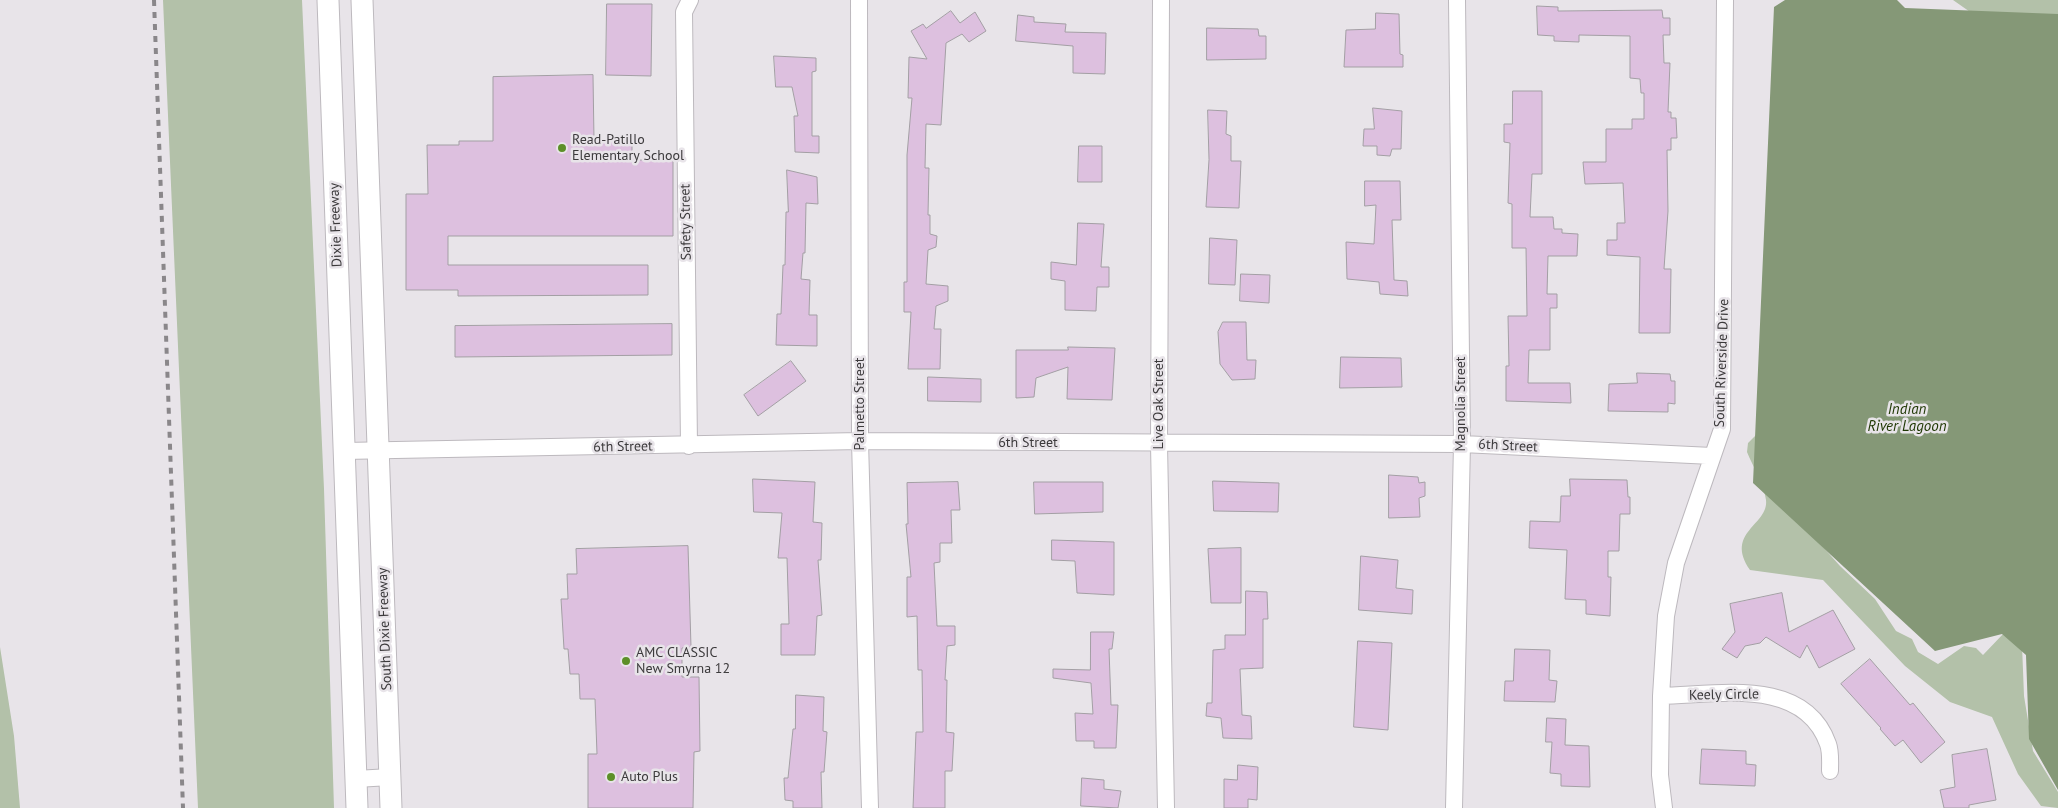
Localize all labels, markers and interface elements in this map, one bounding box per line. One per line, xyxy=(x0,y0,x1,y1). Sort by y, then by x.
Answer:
place label: Read-Patillo Elementary School xyxy=(572,132,684,164)
marker: Read-Patillo Elementary School xyxy=(556,142,568,154)
street label: Dixie Freeway xyxy=(326,183,346,267)
street label: Safety Street xyxy=(677,184,695,260)
street label: South Riverside Drive xyxy=(1711,298,1733,428)
street label: Palmetto Street xyxy=(852,357,868,451)
street label: Magnolia Street xyxy=(1453,357,1469,451)
street label: Live Oak Street xyxy=(1151,358,1167,450)
water label: Indian River Lagoon xyxy=(1868,401,1946,436)
street label: 6th Street xyxy=(998,435,1058,451)
street label: 6th Street xyxy=(1478,436,1538,456)
street label: 6th Street xyxy=(593,438,653,456)
street label: South Dixie Freeway xyxy=(374,567,396,691)
place label: AMC CLASSIC New Smyrna 12 xyxy=(636,645,730,678)
marker: AMC CLASSIC New Smyrna 12 xyxy=(620,655,632,667)
street label: Keely Circle xyxy=(1689,686,1759,704)
place label: Auto Plus xyxy=(621,769,678,785)
marker: Auto Plus xyxy=(605,771,617,783)

